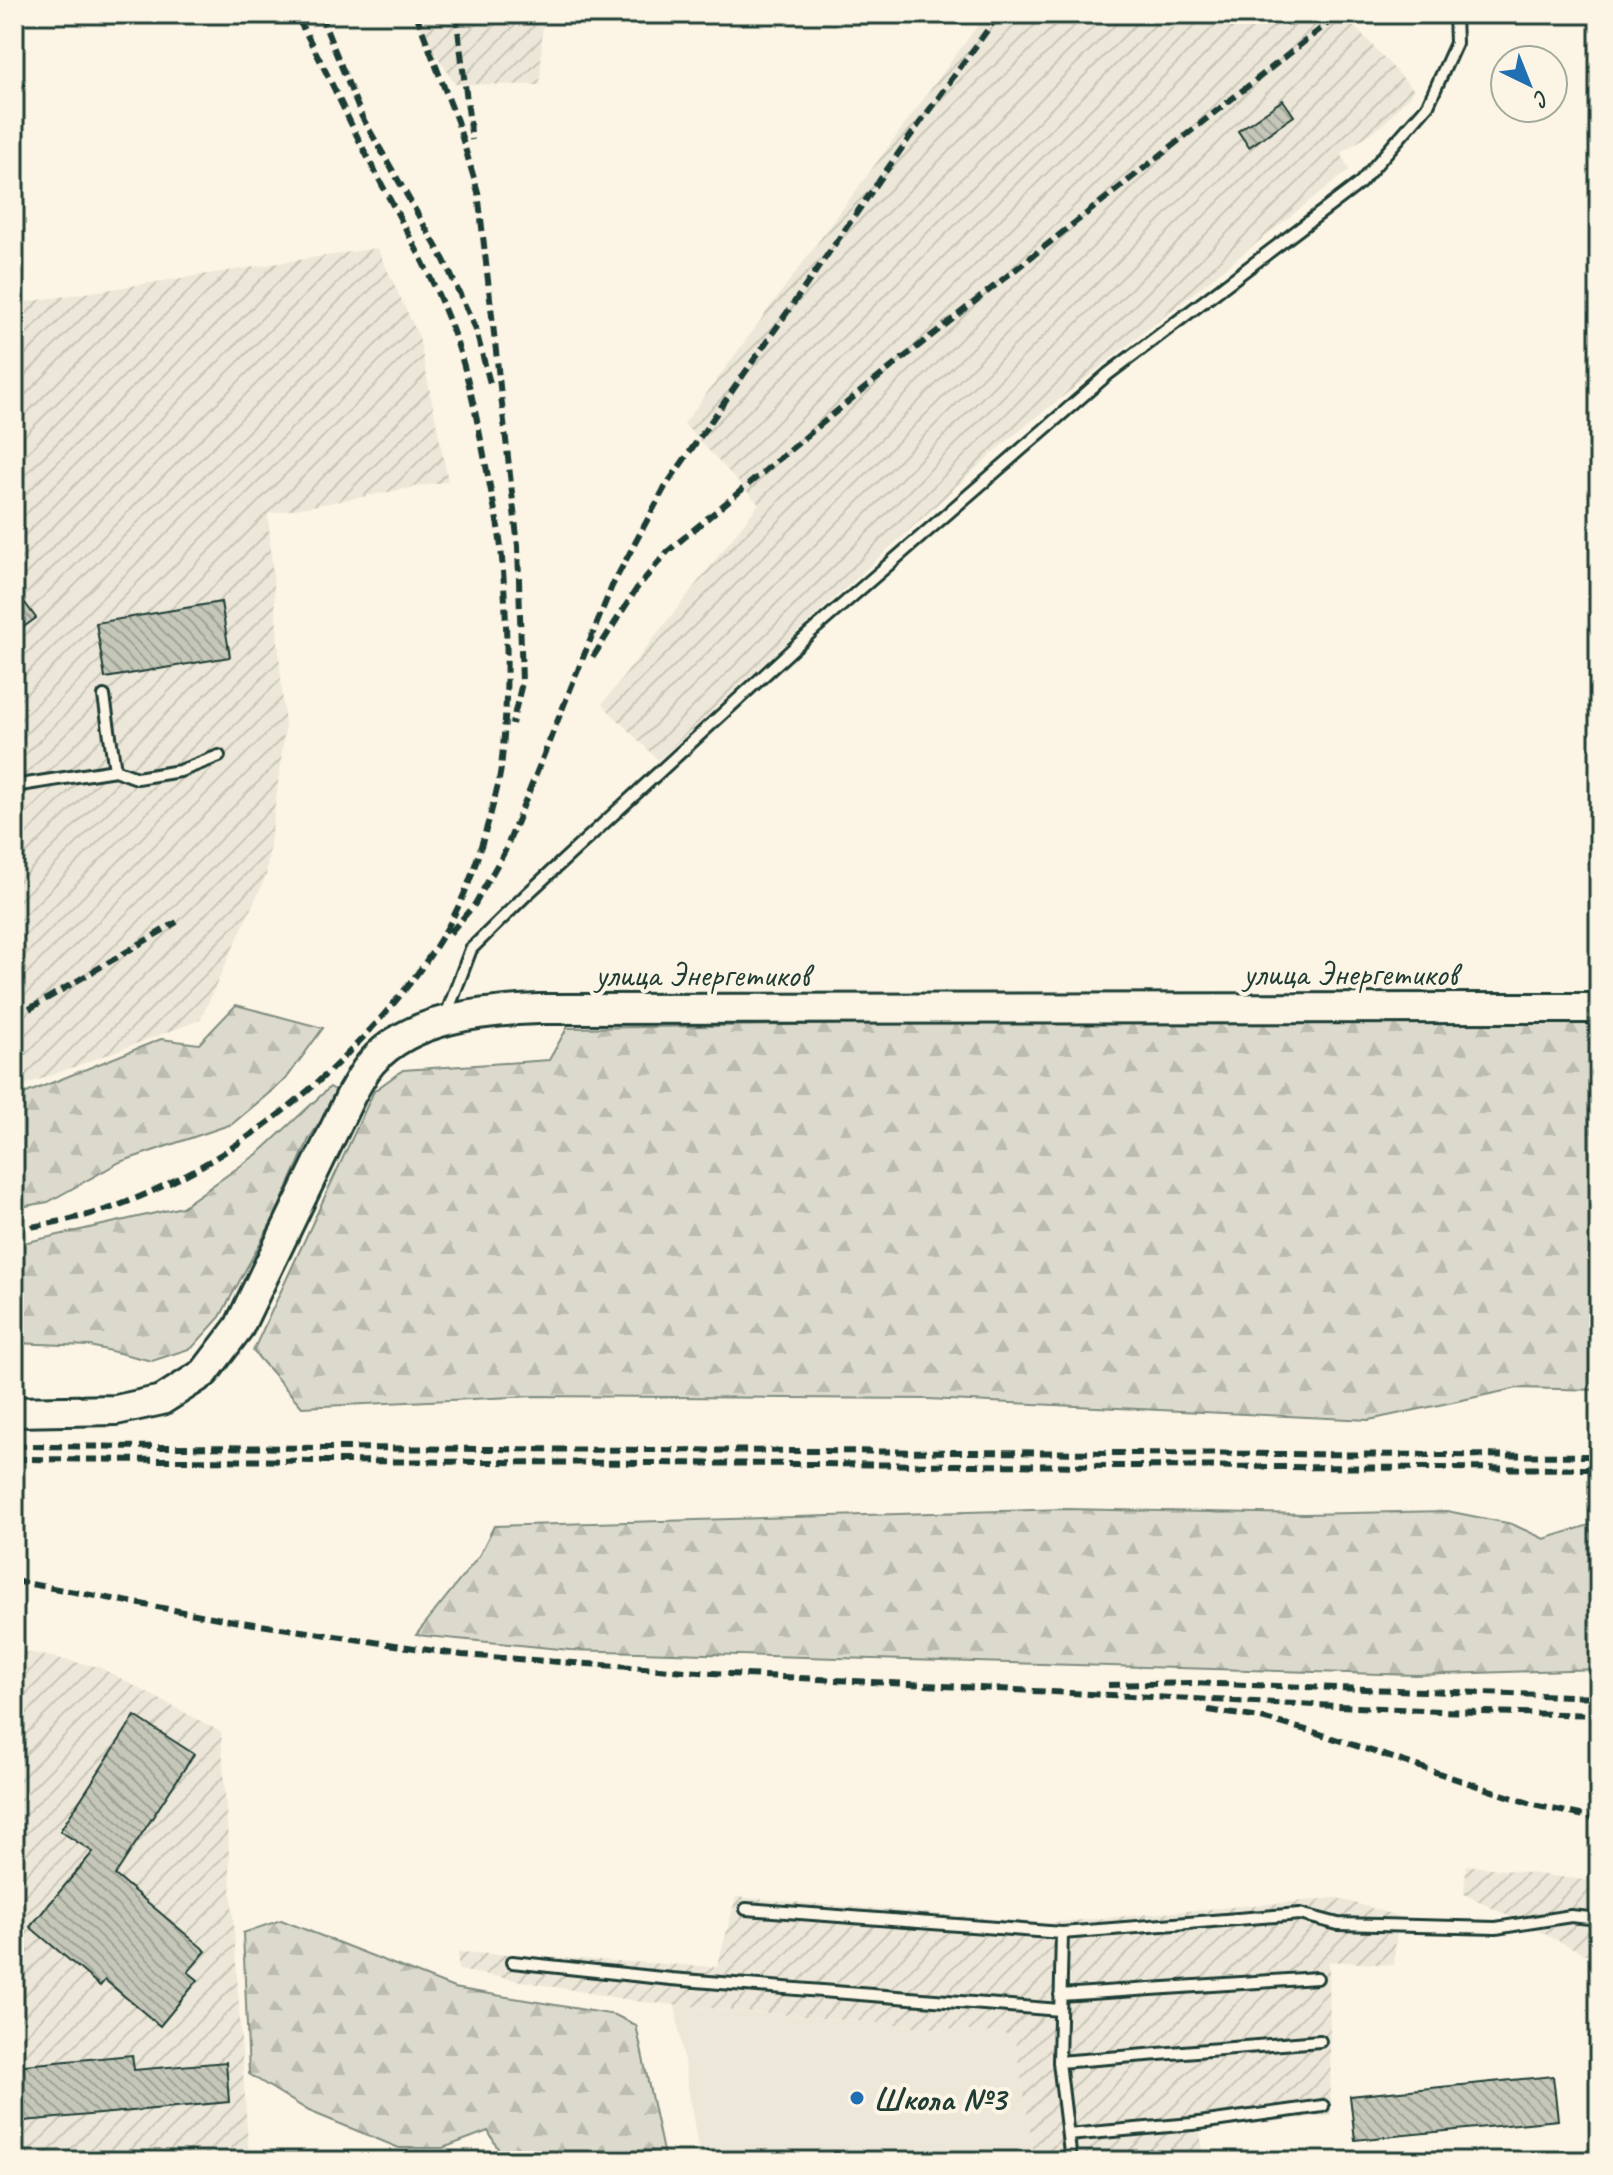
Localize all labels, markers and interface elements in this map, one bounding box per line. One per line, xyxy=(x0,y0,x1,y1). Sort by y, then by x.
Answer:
north arrow xyxy=(1489,44,1569,124)
text: С xyxy=(1526,84,1555,114)
street label: улица Энергетиков xyxy=(1241,952,1463,995)
street label: улица Энергетиков xyxy=(593,953,815,996)
place label: Школа №3 xyxy=(873,2077,1008,2120)
marker: Школа №3 xyxy=(848,2089,866,2107)

